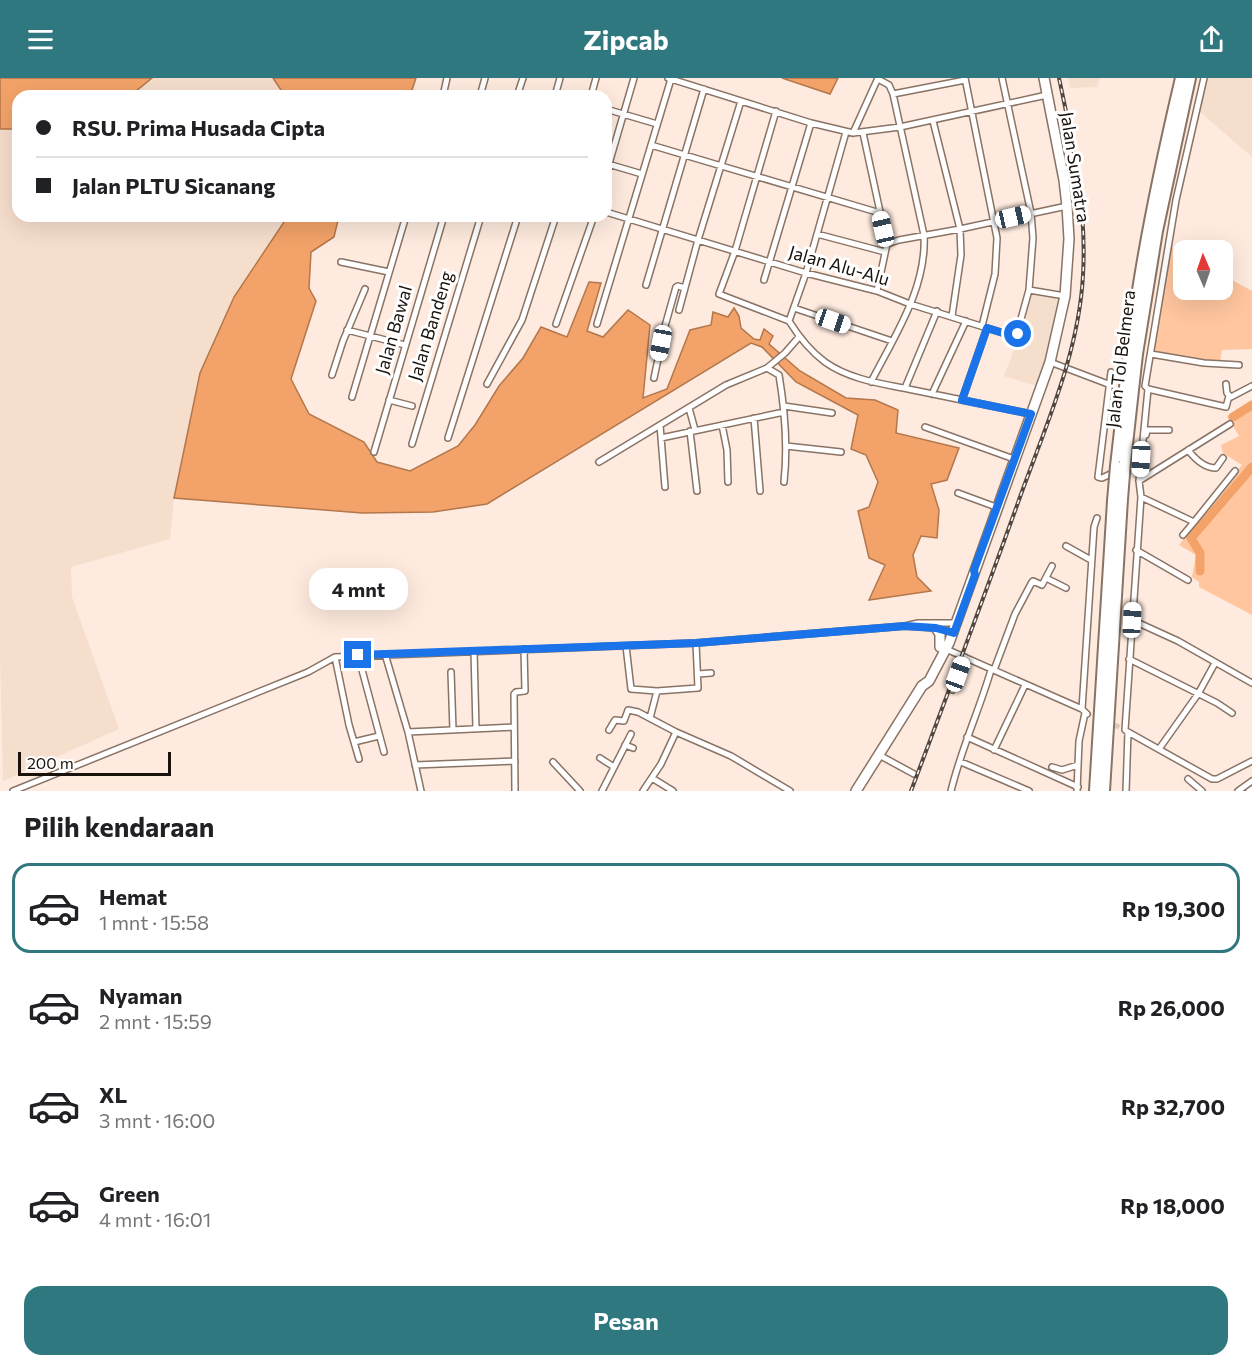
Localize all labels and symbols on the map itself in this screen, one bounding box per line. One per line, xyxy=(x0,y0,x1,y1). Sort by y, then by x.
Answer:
street label: Jalan Sumatra xyxy=(1056,110,1096,224)
car xyxy=(993,204,1033,230)
car xyxy=(870,209,896,249)
street label: Jalan Alu-Alu xyxy=(786,240,892,290)
north arrow xyxy=(1173,240,1233,300)
street label: Jalan Bandeng xyxy=(403,268,457,383)
street label: Jalan Bawal xyxy=(370,283,416,377)
street label: Jalan Tol Belmera xyxy=(1101,289,1139,429)
car xyxy=(813,307,853,335)
route start xyxy=(1004,320,1031,347)
car xyxy=(649,324,673,362)
car xyxy=(1131,441,1151,477)
callout: 4 mnt xyxy=(308,568,407,610)
car xyxy=(1122,602,1142,638)
route end xyxy=(344,641,371,668)
car xyxy=(943,654,973,694)
scale bar xyxy=(18,749,171,776)

